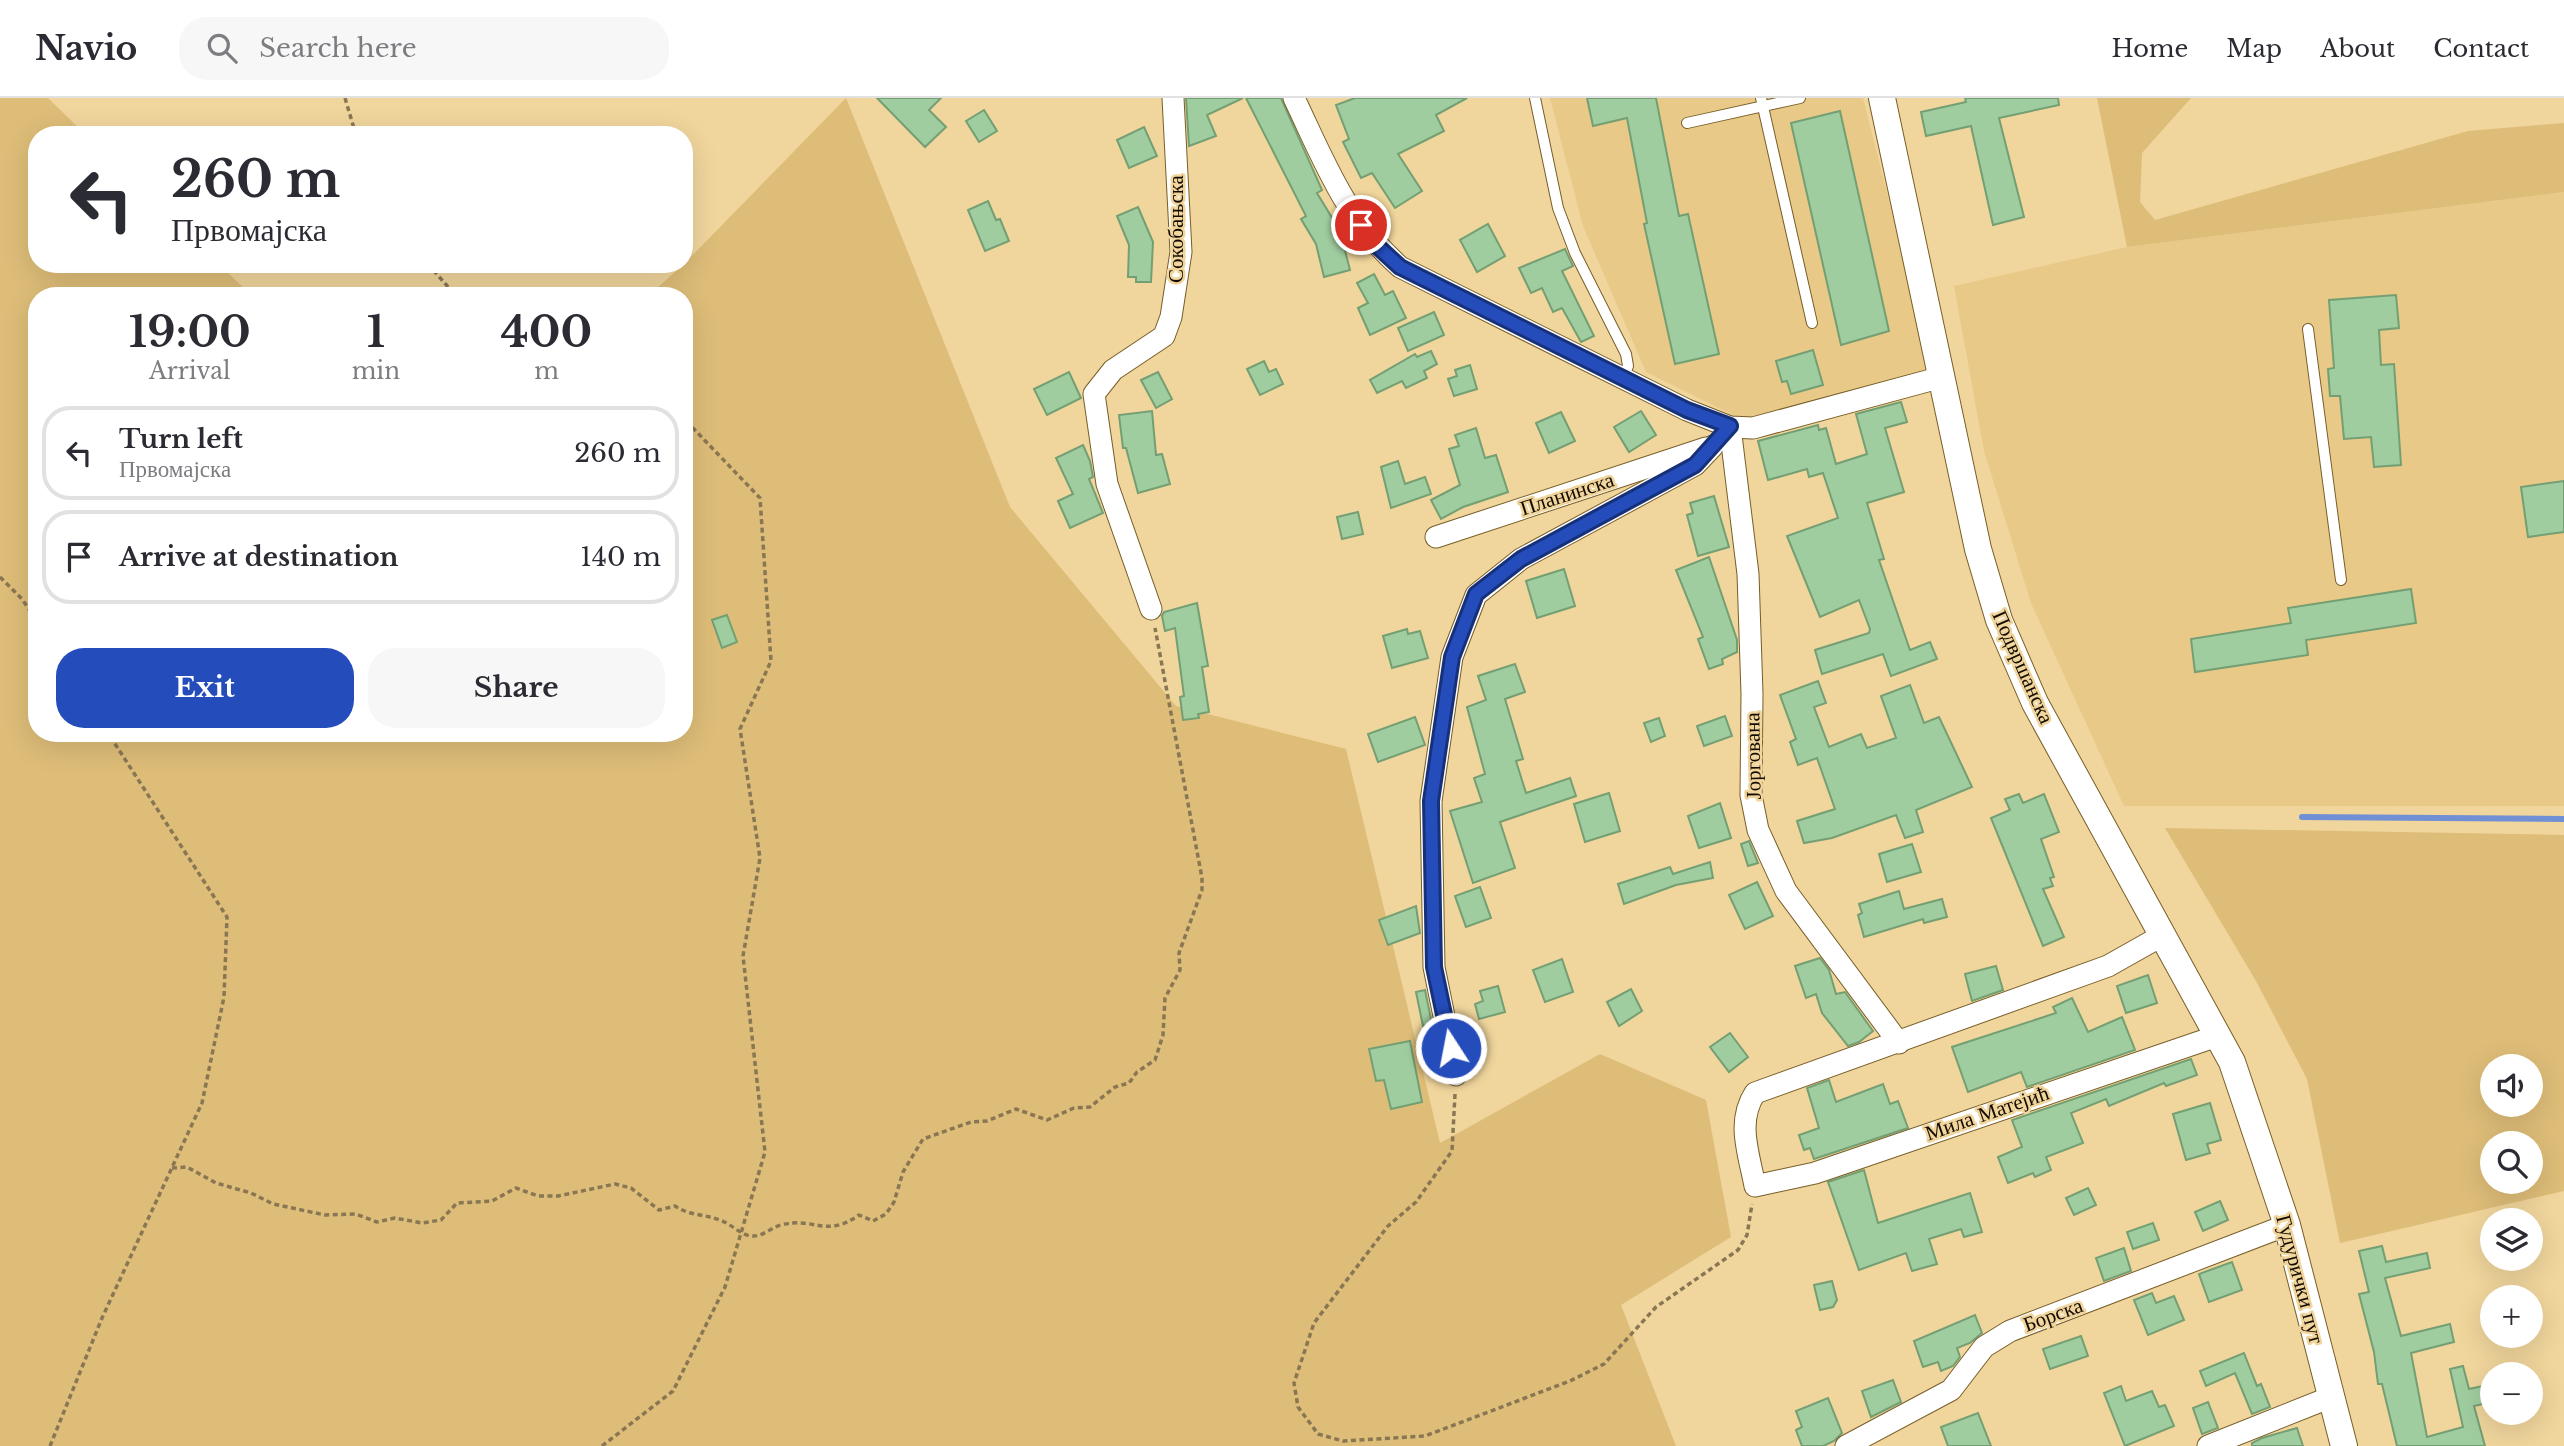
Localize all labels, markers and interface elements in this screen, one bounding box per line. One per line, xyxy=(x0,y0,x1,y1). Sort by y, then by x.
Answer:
search box xyxy=(179,17,669,80)
text: Navio xyxy=(35,28,137,69)
icon: search xyxy=(203,29,241,67)
text: Search here xyxy=(259,32,417,64)
text: Home xyxy=(2112,34,2188,63)
text: Map xyxy=(2226,34,2282,63)
text: About xyxy=(2320,34,2395,63)
text: Contact xyxy=(2433,34,2529,63)
text: 260 m xyxy=(171,149,340,210)
icon: left xyxy=(56,154,147,245)
street label: Сокобањска xyxy=(1163,174,1189,283)
pin xyxy=(1331,195,1391,255)
icon: arrive xyxy=(1342,206,1380,244)
text: Првомајска xyxy=(171,210,327,250)
text: 19:00 xyxy=(129,306,251,358)
text: 1 xyxy=(367,306,385,358)
text: 400 xyxy=(501,306,592,358)
text: Arrival xyxy=(149,357,231,385)
text: min xyxy=(352,357,400,385)
text: m xyxy=(534,357,559,385)
text: Turn left xyxy=(119,423,243,455)
icon: left xyxy=(60,434,98,472)
text: 260 m xyxy=(574,437,661,469)
text: Првомајска xyxy=(119,455,231,483)
street label: Планинска xyxy=(1517,466,1618,521)
icon: arrive xyxy=(60,538,98,576)
text: Arrive at destination xyxy=(119,541,399,573)
text: 140 m xyxy=(580,541,661,573)
street label: Подвршанска xyxy=(1986,606,2060,728)
button: Exit xyxy=(56,648,354,728)
button: Share xyxy=(368,648,665,728)
street label: Јоргована xyxy=(1739,711,1767,800)
position arrow xyxy=(1414,1011,1488,1085)
map controls xyxy=(2480,1054,2543,1425)
button: sound xyxy=(2480,1054,2543,1117)
street label: Мила Матејић xyxy=(1922,1080,2053,1146)
button: search xyxy=(2480,1131,2543,1194)
button: layers xyxy=(2480,1208,2543,1271)
street label: Гудурички пут xyxy=(2270,1212,2330,1346)
button: + xyxy=(2480,1285,2543,1348)
street label: Борска xyxy=(2020,1292,2087,1338)
button: − xyxy=(2480,1362,2543,1425)

